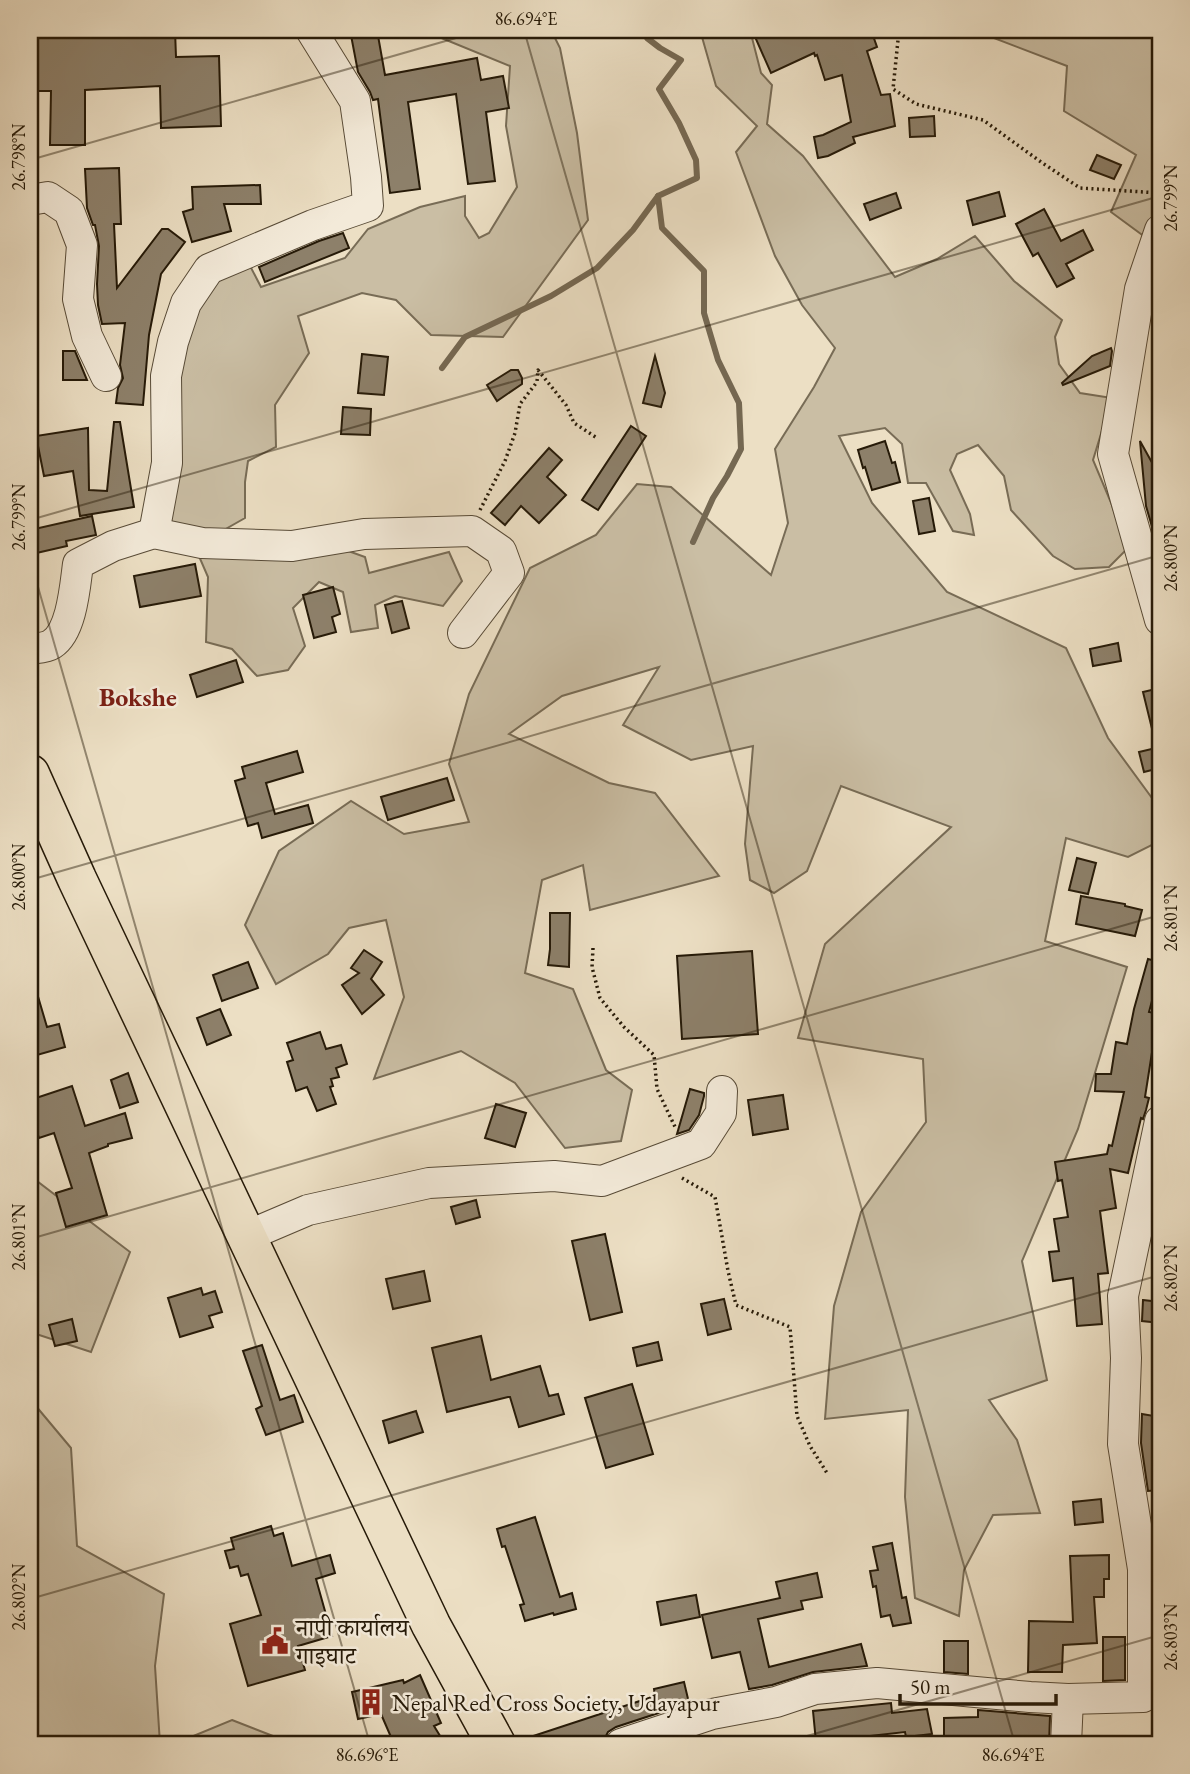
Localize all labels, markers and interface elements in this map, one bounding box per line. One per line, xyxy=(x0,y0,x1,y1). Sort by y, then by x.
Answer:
text: 86.694°E xyxy=(495,7,557,30)
text: 26.798°N xyxy=(7,123,30,190)
text: 26.799°N xyxy=(1159,164,1182,231)
text: 26.799°N xyxy=(7,483,30,550)
text: 26.800°N xyxy=(1159,524,1182,591)
district label: Bokshe xyxy=(99,680,177,714)
text: 26.800°N xyxy=(7,843,30,910)
text: 26.801°N xyxy=(1159,884,1182,951)
text: 26.801°N xyxy=(7,1203,30,1270)
text: 26.802°N xyxy=(1159,1244,1182,1311)
text: 26.802°N xyxy=(7,1563,30,1630)
text: 26.803°N xyxy=(1159,1603,1182,1670)
place label: नापी कार्यालय गाइघाट xyxy=(295,1612,410,1671)
public building icon: नापी कार्यालय गाइघाट xyxy=(260,1626,290,1656)
scale bar xyxy=(900,1662,1055,1706)
text: 50 m xyxy=(910,1673,951,1700)
building icon: Nepal Red Cross Society, Udayapur xyxy=(356,1687,386,1717)
place label: Nepal Red Cross Society, Udayapur xyxy=(392,1687,720,1718)
text: 86.696°E xyxy=(336,1743,398,1766)
text: 86.694°E xyxy=(982,1743,1044,1766)

